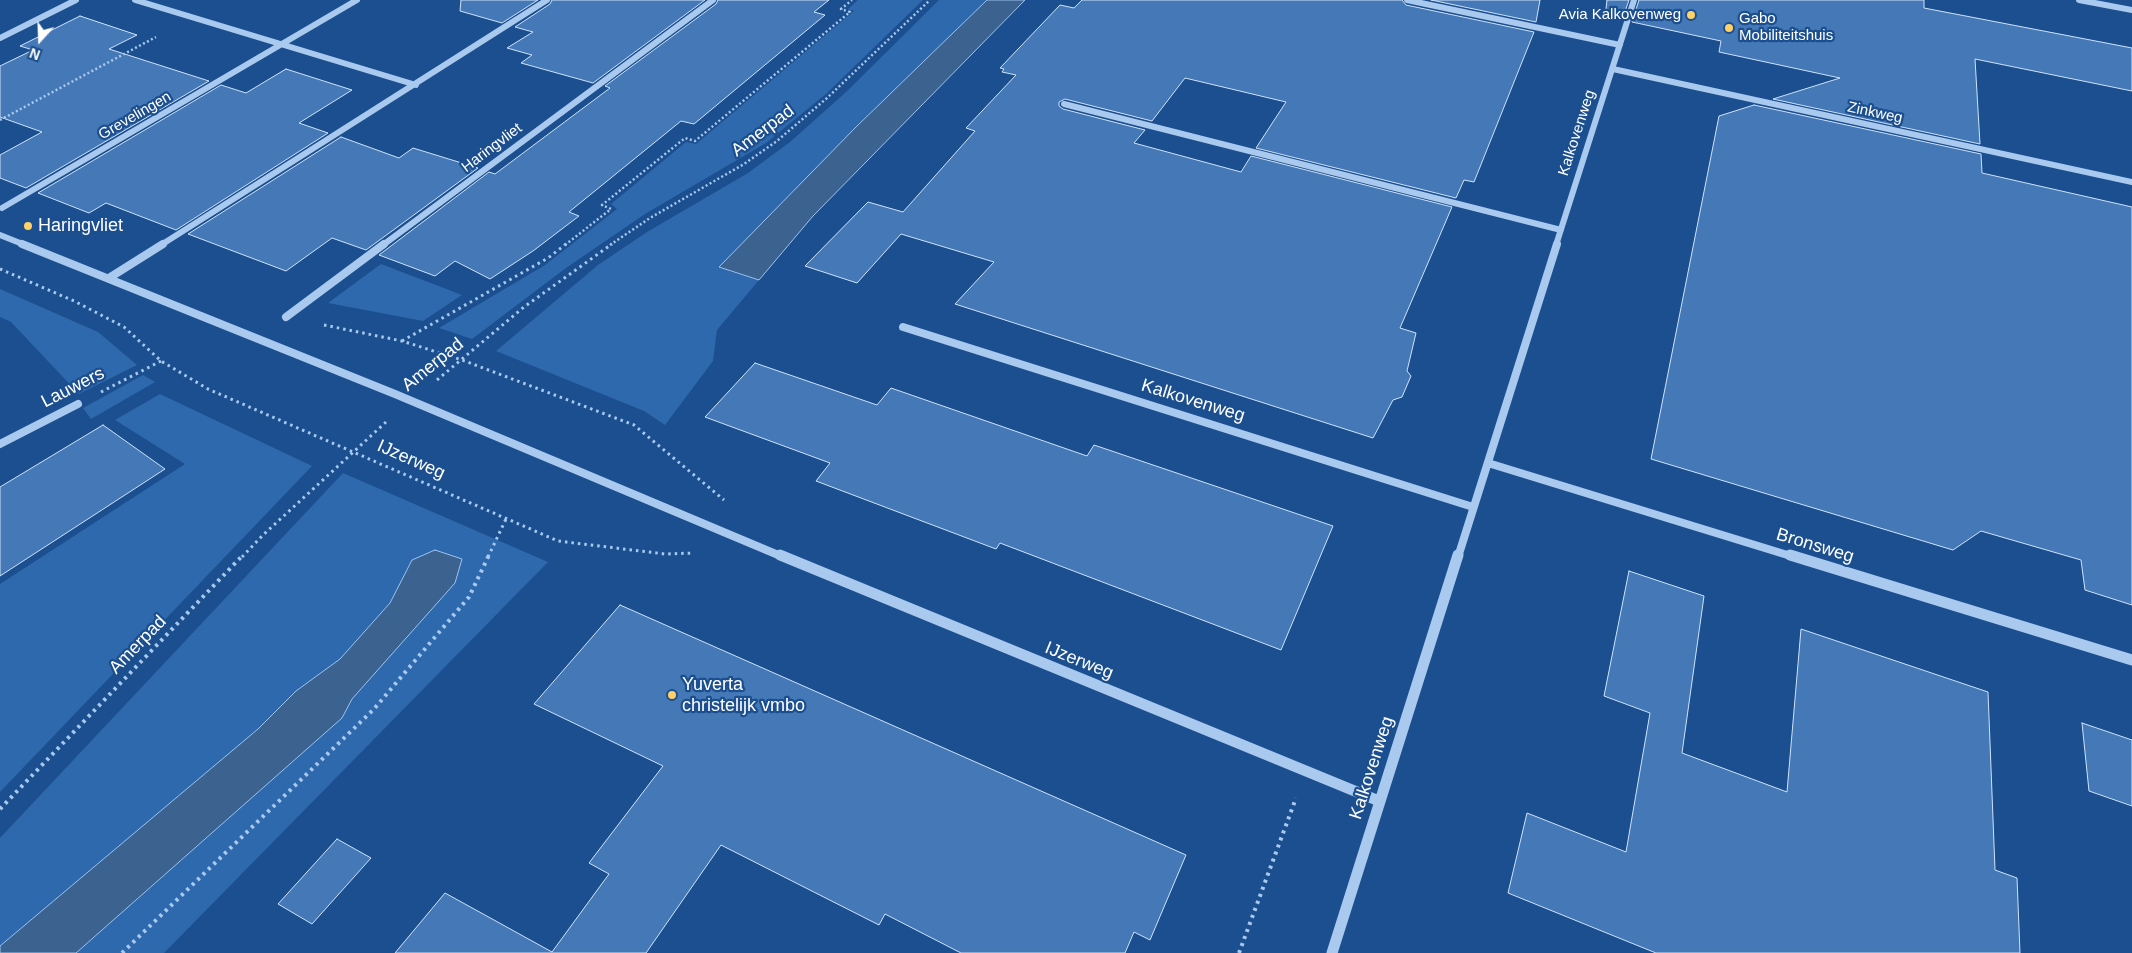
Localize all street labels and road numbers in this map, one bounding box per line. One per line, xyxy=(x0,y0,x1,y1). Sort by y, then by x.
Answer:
street label: Grevelingen xyxy=(95,88,175,144)
street label: Kalkovenweg xyxy=(1555,88,1599,178)
street label: Zinkweg xyxy=(1846,98,1904,128)
street label: Amerpad xyxy=(727,100,799,162)
street label: Haringvliet xyxy=(458,119,526,177)
street label: Amerpad xyxy=(398,334,468,396)
street label: Lauwers xyxy=(38,363,108,413)
street label: Kalkovenweg xyxy=(1139,375,1247,427)
street label: IJzerweg xyxy=(374,435,448,485)
street label: Bronsweg xyxy=(1774,524,1856,568)
street label: Amerpad xyxy=(105,611,171,679)
street label: IJzerweg xyxy=(1042,637,1116,685)
street label: Kalkovenweg xyxy=(1345,714,1399,822)

